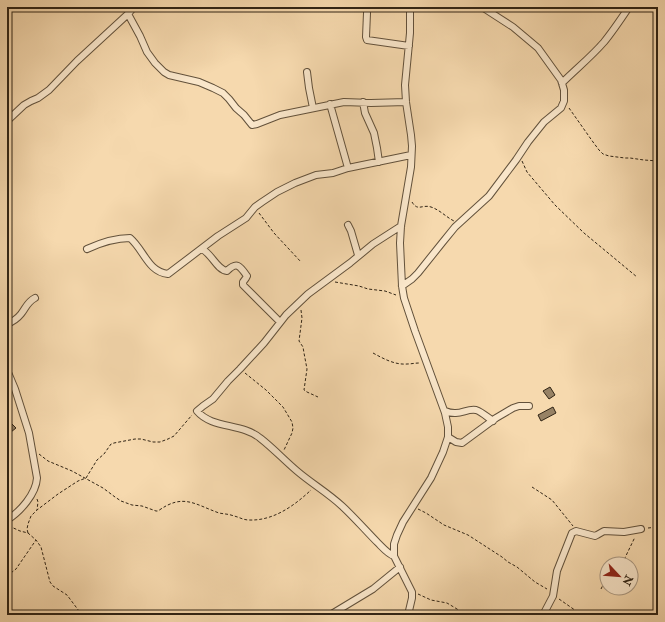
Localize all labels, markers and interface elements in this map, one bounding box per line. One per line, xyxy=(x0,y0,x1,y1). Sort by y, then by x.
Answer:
north arrow xyxy=(599,556,639,596)
text: N xyxy=(619,572,636,588)

